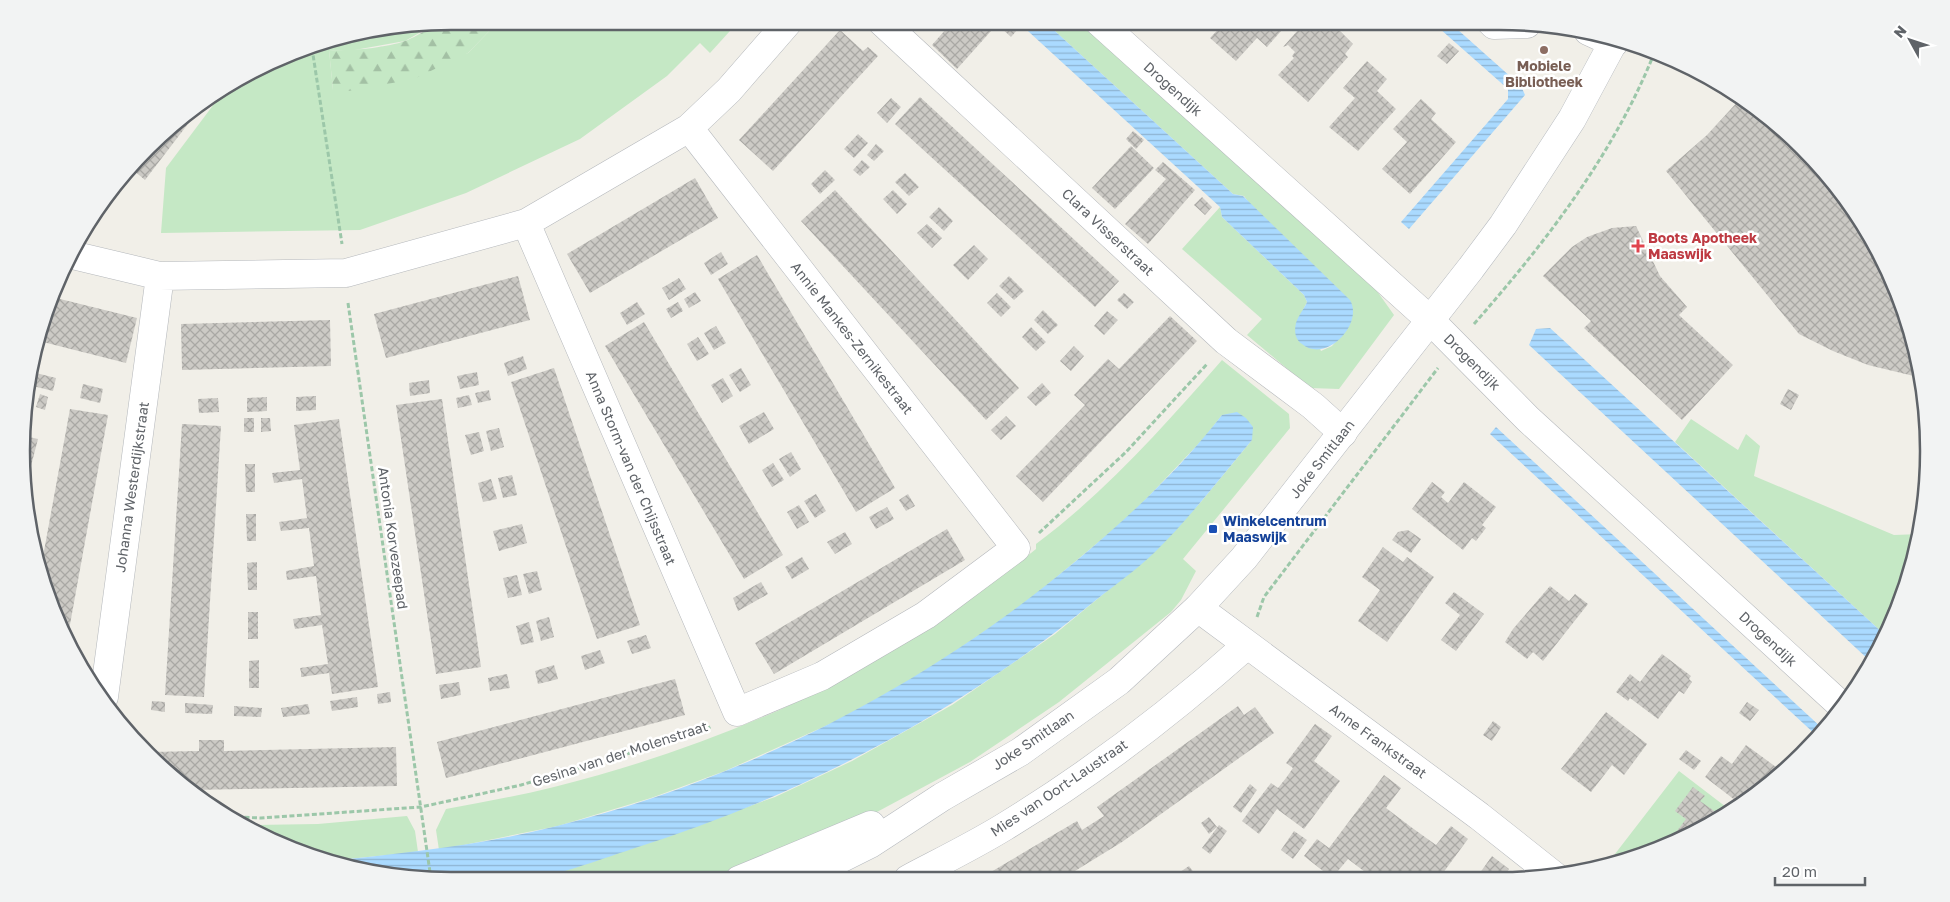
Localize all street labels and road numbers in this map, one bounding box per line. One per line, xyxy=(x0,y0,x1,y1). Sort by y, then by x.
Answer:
street label: Drogendijk xyxy=(1141,58,1206,119)
street label: Clara Visserstraat xyxy=(1059,185,1158,279)
street label: Annie Mankes-Zernikestraat xyxy=(788,258,917,417)
street label: Drogendijk xyxy=(1441,330,1504,393)
street label: Anna Storm-van der Chijsstraat xyxy=(583,368,680,567)
street label: Johanna Westerdijkstraat xyxy=(111,400,152,573)
street label: Joke Smitlaan xyxy=(1286,416,1358,501)
street label: Antonia Korvezeepad xyxy=(375,466,412,610)
street label: Drogendijk xyxy=(1736,608,1801,670)
street label: Anne Frankstraat xyxy=(1326,700,1430,782)
street label: Joke Smitlaan xyxy=(989,706,1077,773)
street label: Gesina van der Molenstraat xyxy=(530,717,710,790)
street label: Mies van Oort-Laustraat xyxy=(987,735,1130,840)

